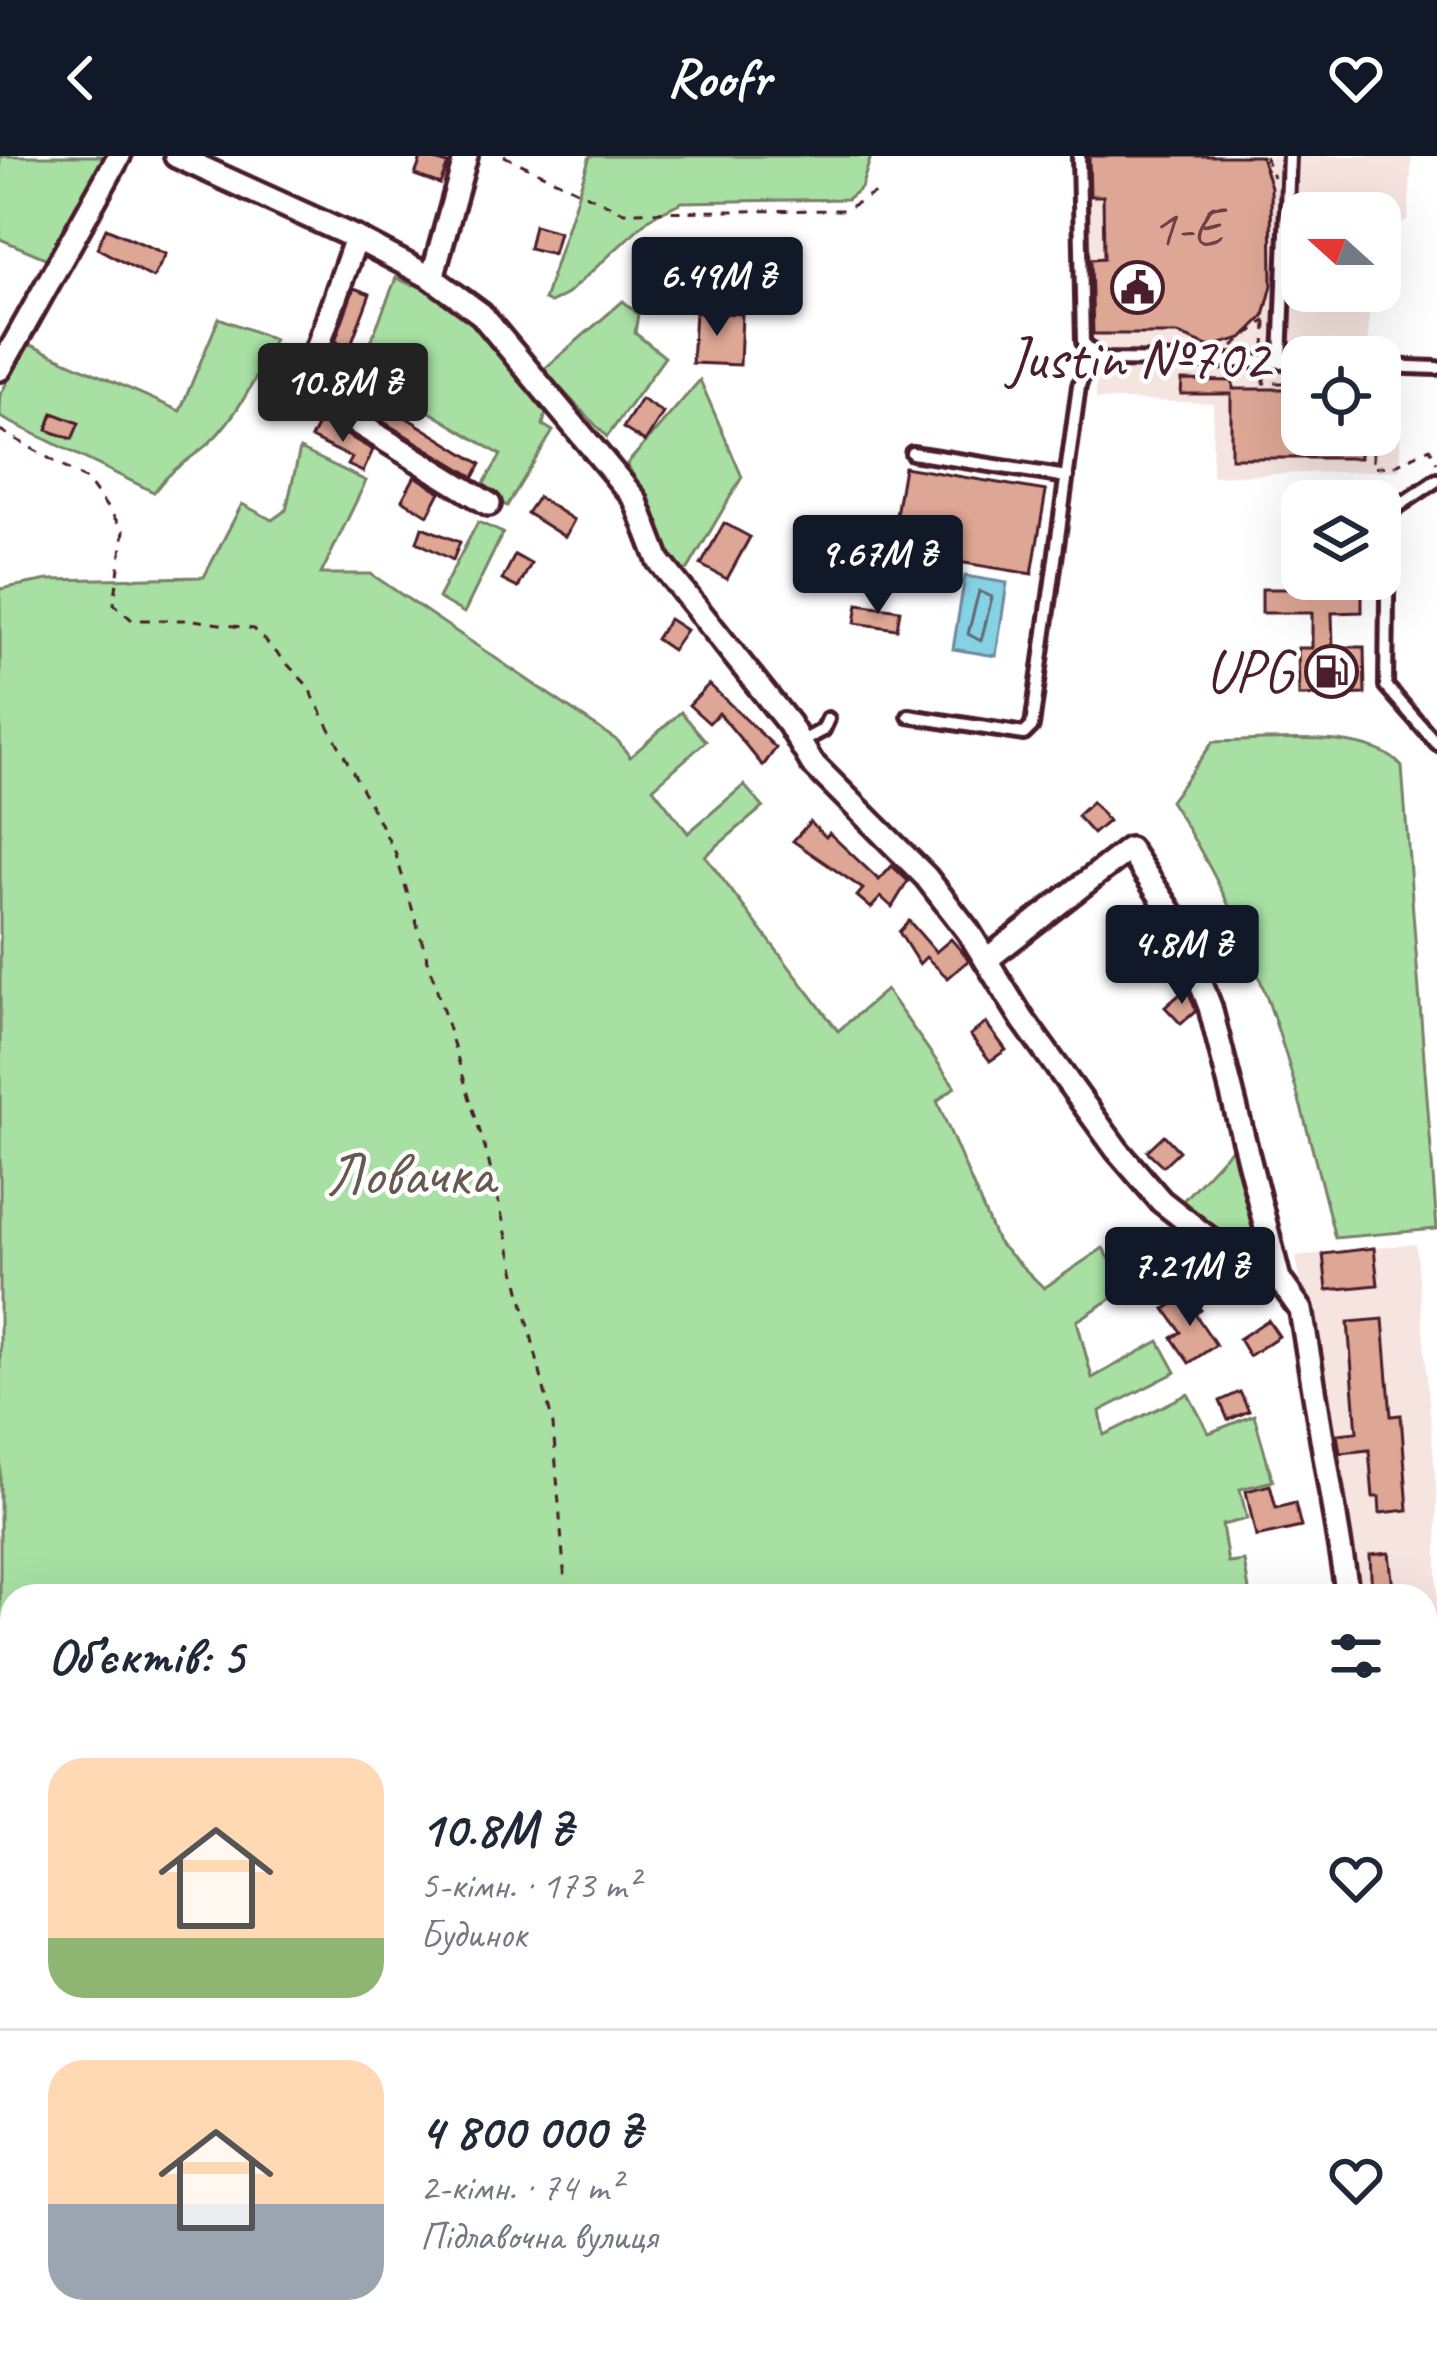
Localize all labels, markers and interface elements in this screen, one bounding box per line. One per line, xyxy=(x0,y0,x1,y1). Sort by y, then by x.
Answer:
text: Roofr xyxy=(667,44,770,112)
icon: back xyxy=(48,45,114,111)
icon: heart xyxy=(1323,45,1389,111)
north arrow xyxy=(1281,192,1401,312)
map controls xyxy=(1281,192,1401,600)
house number: 1-Е xyxy=(1151,193,1228,261)
pin: 6.49M ₴ xyxy=(606,237,828,339)
text: 6.49M ₴ xyxy=(659,251,775,300)
public building icon: Justin №702 xyxy=(1110,260,1166,316)
place label: Justin №702 xyxy=(1004,320,1274,396)
button: locate xyxy=(1281,336,1401,456)
pin: 10.8M ₴ xyxy=(232,343,454,445)
text: 10.8M ₴ xyxy=(285,357,401,406)
button: layers xyxy=(1281,480,1401,600)
pin: 9.67M ₴ xyxy=(767,515,989,617)
text: 9.67M ₴ xyxy=(820,529,936,578)
place label: UPG xyxy=(1205,633,1297,709)
fuel station icon: UPG xyxy=(1303,643,1359,699)
pin: 4.8M ₴ xyxy=(1084,905,1280,1007)
text: 4.8M ₴ xyxy=(1133,919,1231,968)
park label: Ловачка xyxy=(326,1136,499,1212)
pin: 7.21M ₴ xyxy=(1079,1227,1301,1329)
text: 7.21M ₴ xyxy=(1132,1241,1248,1290)
icon: filters xyxy=(1323,1623,1389,1689)
text: Об’єктів: 5 xyxy=(48,1624,244,1688)
text: 10.8M ₴ xyxy=(420,1797,572,1861)
icon: home xyxy=(144,1806,288,1950)
icon: heart xyxy=(1323,1845,1389,1911)
text: 5-кімн. · 173 m² xyxy=(420,1861,638,1910)
text: Будинок xyxy=(420,1910,527,1959)
text: 4 800 000 ₴ xyxy=(420,2099,641,2163)
icon: home xyxy=(144,2108,288,2252)
icon: heart xyxy=(1323,2147,1389,2213)
text: 2-кімн. · 74 m² xyxy=(420,2163,621,2212)
text: Підлавочна вулиця xyxy=(420,2212,657,2261)

